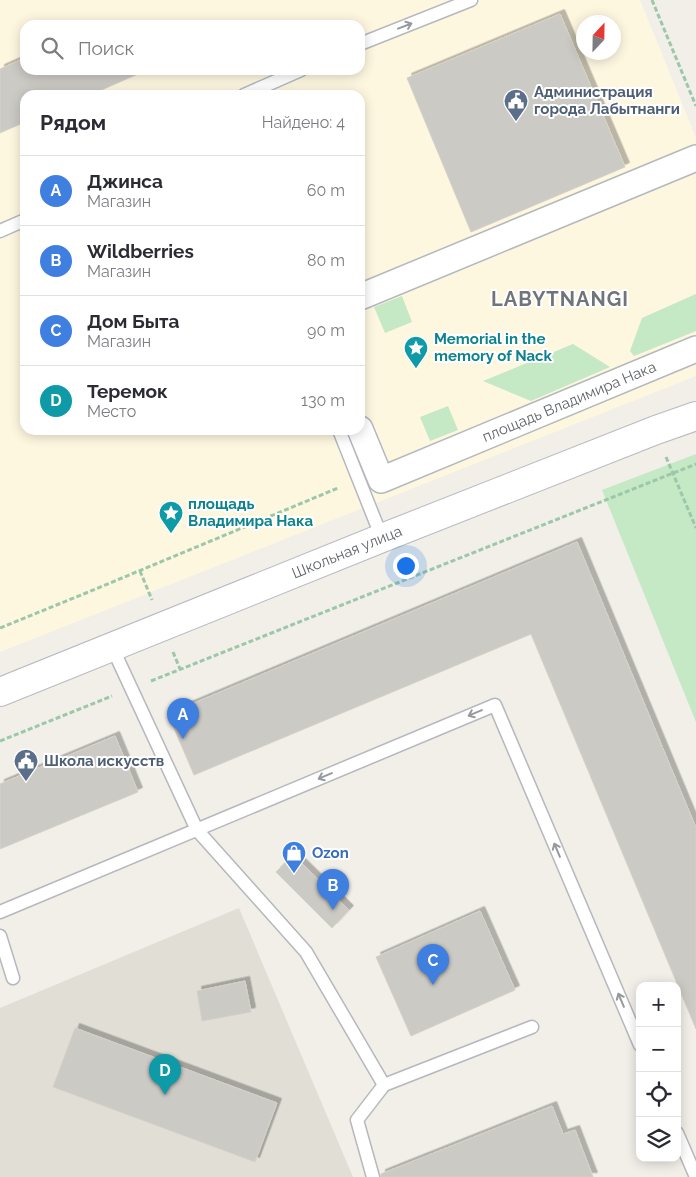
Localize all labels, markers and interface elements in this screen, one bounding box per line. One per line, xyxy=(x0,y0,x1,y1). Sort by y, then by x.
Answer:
north arrow xyxy=(576,15,621,60)
search box xyxy=(20,20,365,75)
one-way arrow xyxy=(397,21,412,30)
icon: search xyxy=(38,34,66,62)
text: Поиск xyxy=(78,37,134,59)
place label: Администрация города Лабытнанги xyxy=(534,83,680,118)
public building icon: Администрация города Лабытнанги xyxy=(503,88,529,122)
text: Рядом xyxy=(40,110,106,135)
text: Найдено: 4 xyxy=(262,113,345,132)
text: Джинса xyxy=(87,170,163,192)
text: A xyxy=(51,181,61,200)
text: 60 m xyxy=(307,181,345,200)
text: Магазин xyxy=(87,192,151,211)
text: Wildberries xyxy=(87,240,194,262)
text: B xyxy=(51,251,61,270)
text: 80 m xyxy=(307,251,345,270)
text: Магазин xyxy=(87,262,151,281)
district label: LABYTNANGI xyxy=(491,287,629,311)
text: Дом Быта xyxy=(87,310,179,332)
text: C xyxy=(51,321,61,340)
text: 90 m xyxy=(307,321,345,340)
place label: Memorial in the memory of Nack xyxy=(434,330,553,365)
text: Магазин xyxy=(87,332,151,351)
place icon: Memorial in the memory of Nack xyxy=(403,335,429,369)
street label: площадь Владимира Нака xyxy=(480,358,659,446)
text: Теремок xyxy=(87,380,168,402)
text: D xyxy=(50,391,62,410)
text: 130 m xyxy=(301,391,345,410)
text: Место xyxy=(87,402,136,421)
place label: площадь Владимира Нака xyxy=(188,495,313,530)
place icon: площадь Владимира Нака xyxy=(158,500,184,534)
street label: Школьная улица xyxy=(289,522,405,582)
your location xyxy=(393,553,419,579)
pin: A xyxy=(167,698,199,739)
one-way arrow xyxy=(468,709,483,719)
public building icon: Школа искусств xyxy=(13,748,39,782)
place label: Школа искусств xyxy=(44,752,164,770)
one-way arrow xyxy=(318,772,333,782)
shop icon: Ozon xyxy=(281,840,307,874)
one-way arrow xyxy=(552,843,562,858)
place label: Ozon xyxy=(312,844,349,862)
pin: B xyxy=(317,869,349,910)
pin: C xyxy=(417,944,449,985)
map controls xyxy=(636,982,681,1162)
button: + xyxy=(636,982,681,1027)
one-way arrow xyxy=(615,993,625,1008)
button: − xyxy=(636,1027,681,1072)
pin: D xyxy=(149,1054,181,1095)
button: locate xyxy=(636,1072,681,1117)
button: layers xyxy=(636,1117,681,1162)

